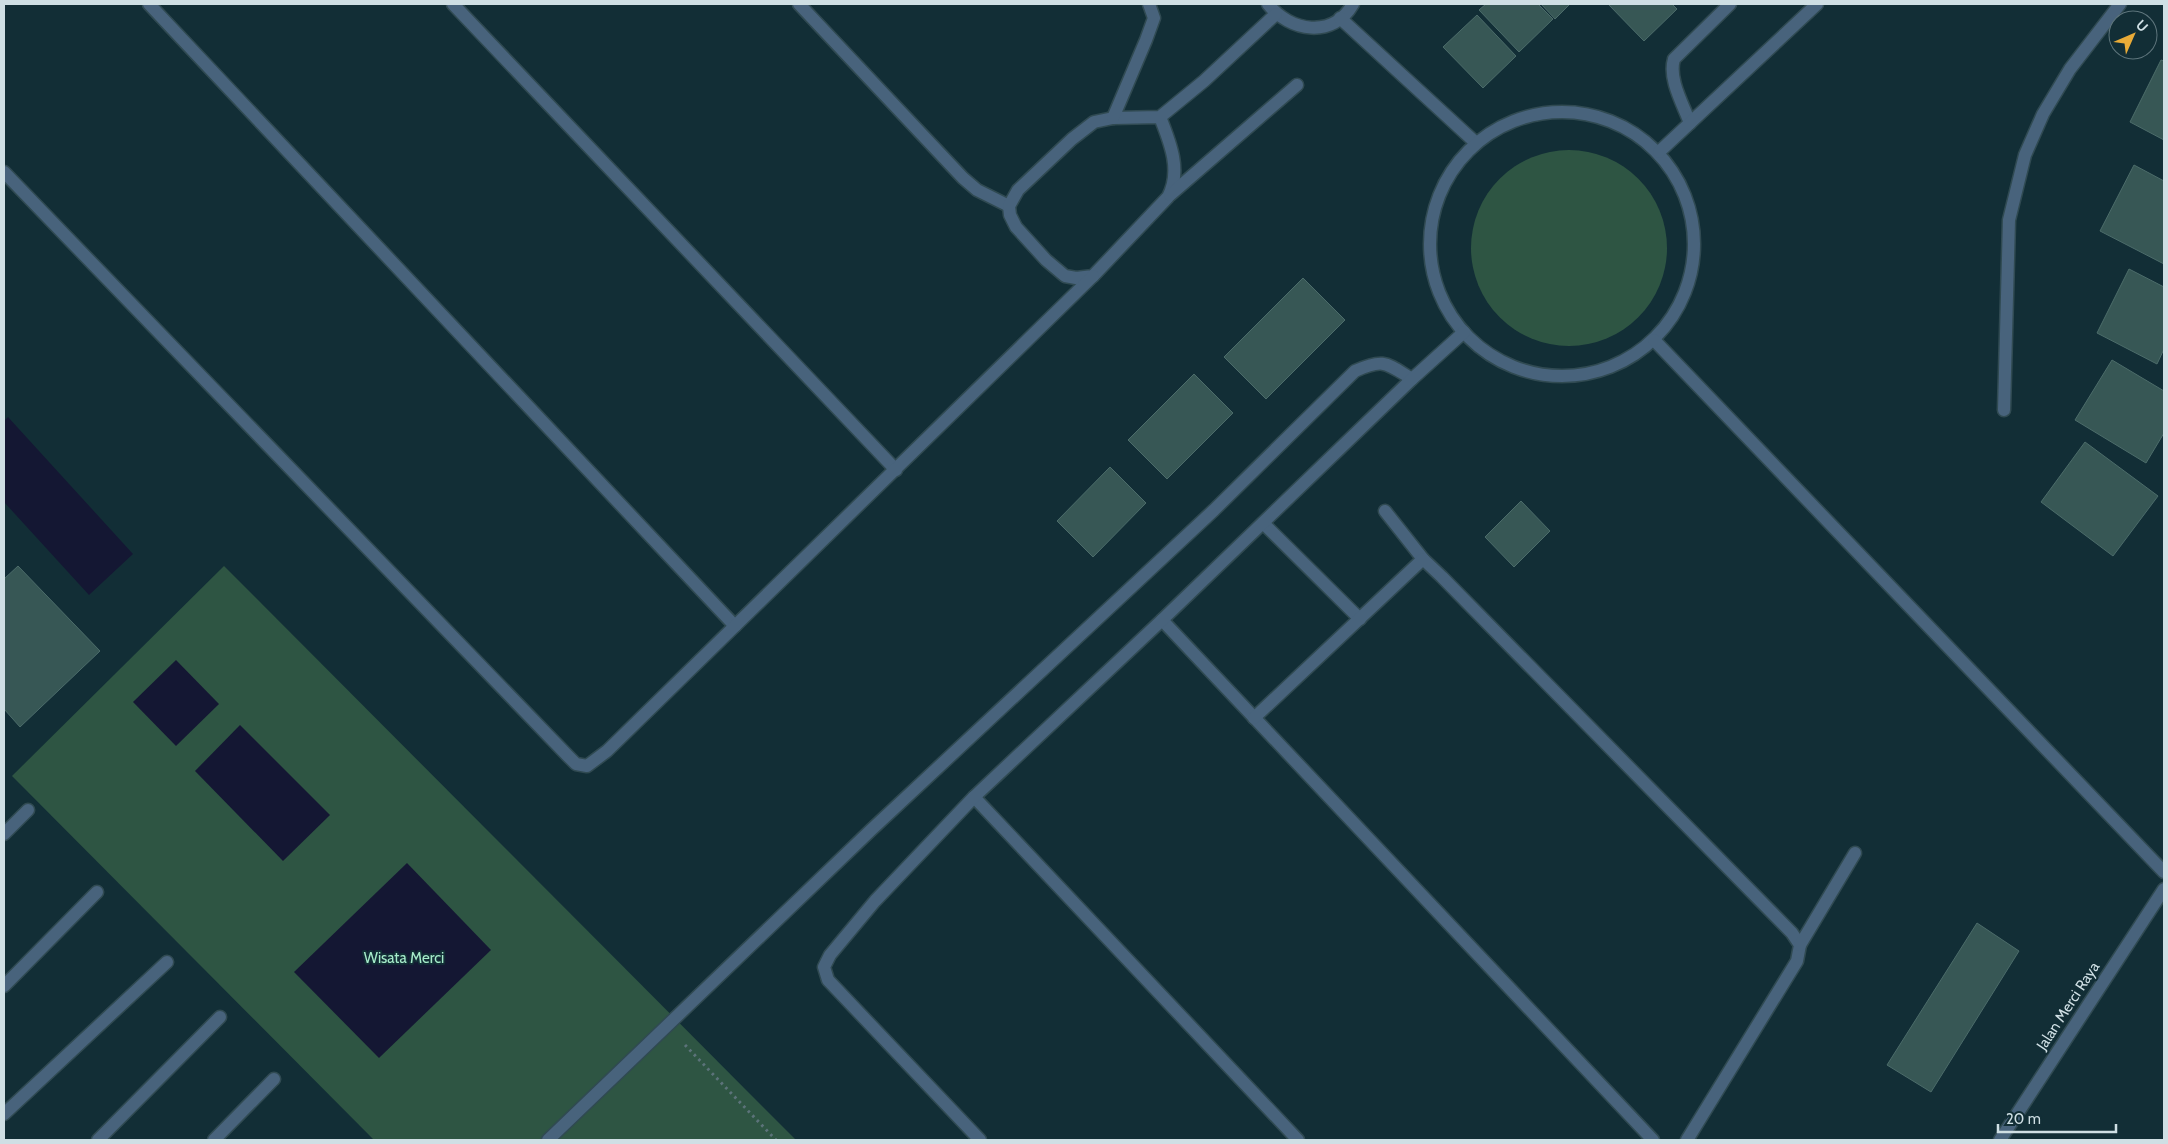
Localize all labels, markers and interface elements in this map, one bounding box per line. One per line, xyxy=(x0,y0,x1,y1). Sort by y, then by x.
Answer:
north arrow xyxy=(2108,10,2158,60)
text: U xyxy=(2132,16,2152,36)
park label: Wisata Merci xyxy=(364,949,444,967)
street label: Jalan Merci Raya xyxy=(2032,958,2104,1054)
scale bar xyxy=(1998,1102,2116,1134)
text: 20 m xyxy=(2006,1110,2041,1128)

